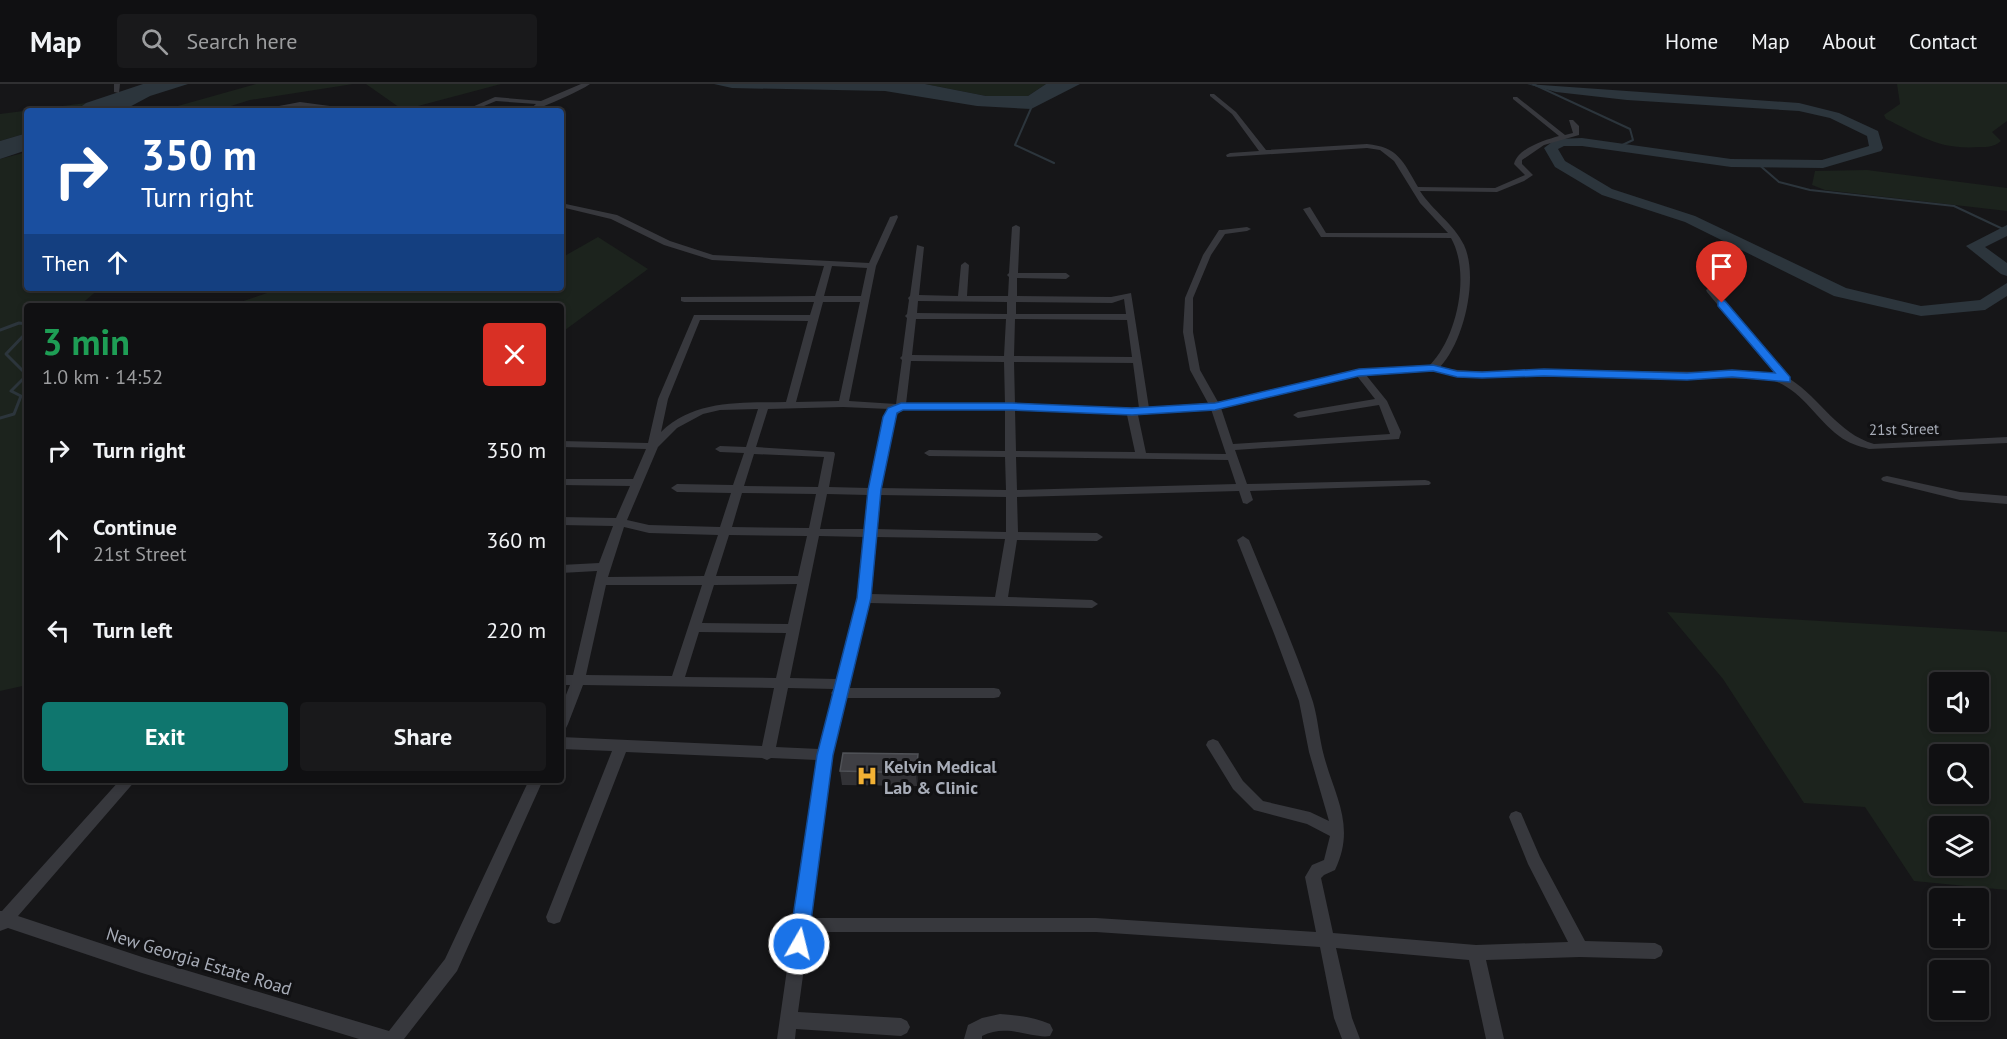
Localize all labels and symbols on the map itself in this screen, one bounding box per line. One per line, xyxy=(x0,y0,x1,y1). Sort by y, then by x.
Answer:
pin xyxy=(1696,241,1747,303)
street label: 21st Street xyxy=(1869,419,1939,439)
place label: Kelvin Medical Lab & Clinic xyxy=(884,755,997,799)
hospital icon: Kelvin Medical Lab & Clinic xyxy=(855,764,879,788)
position arrow xyxy=(767,912,831,976)
street label: New Georgia Estate Road xyxy=(103,922,295,1000)

